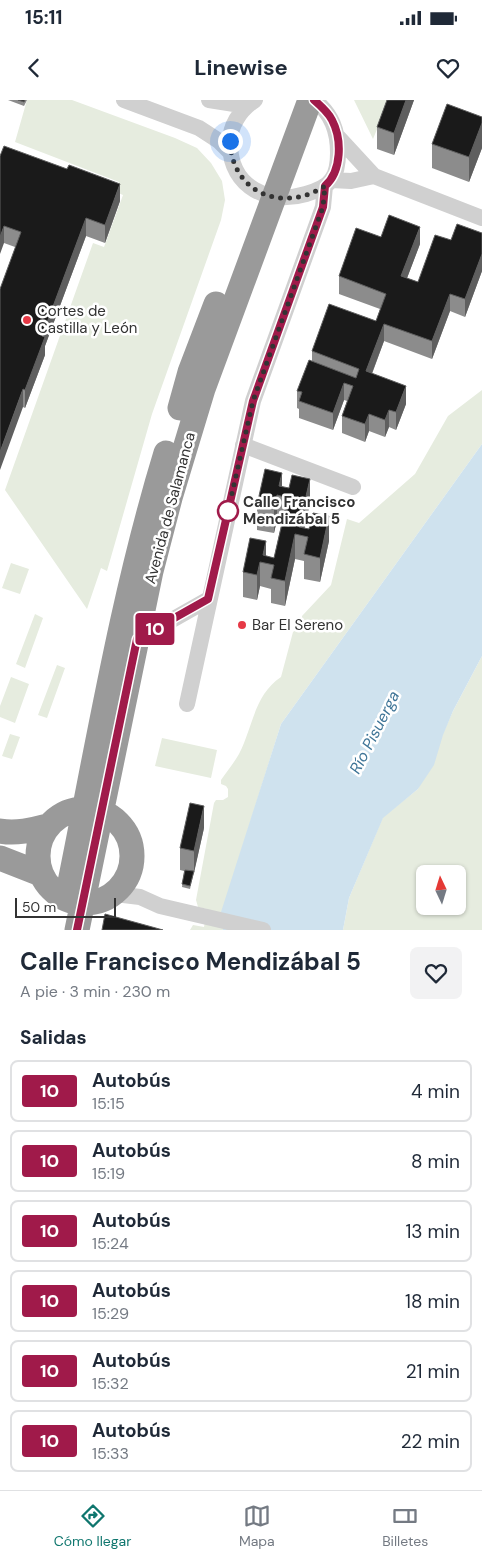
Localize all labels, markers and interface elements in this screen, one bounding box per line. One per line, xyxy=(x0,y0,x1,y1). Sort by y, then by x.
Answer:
text: 15:11 xyxy=(25,5,62,30)
text: Linewise xyxy=(194,53,288,82)
icon: back xyxy=(20,54,48,82)
icon: heart xyxy=(434,54,462,82)
your location xyxy=(218,129,243,154)
place label: Cortes de Castilla y León xyxy=(37,301,137,338)
marker: Cortes de Castilla y León xyxy=(21,314,33,326)
street label: Avenida de Salamanca xyxy=(140,430,200,586)
place label: Calle Francisco Mendizábal 5 xyxy=(243,492,355,529)
marker: Calle Francisco Mendizábal 5 xyxy=(217,500,239,522)
line badge: 10 xyxy=(132,613,178,645)
place label: Bar El Sereno xyxy=(252,615,343,635)
text: 10 xyxy=(145,617,165,641)
marker: Bar El Sereno xyxy=(236,619,248,631)
water label: Río Pisuerga xyxy=(345,687,404,777)
north arrow xyxy=(416,865,466,915)
map controls xyxy=(416,865,466,915)
scale bar xyxy=(15,895,116,918)
text: 50 m xyxy=(22,898,56,916)
text: Calle Francisco Mendizábal 5 xyxy=(20,946,361,977)
button: heart xyxy=(410,947,462,999)
text: A pie · 3 min · 230 m xyxy=(20,981,170,1002)
text: Salidas xyxy=(20,1025,87,1050)
text: Autobús xyxy=(92,1068,171,1093)
text: 10 xyxy=(40,1079,59,1103)
text: 4 min xyxy=(411,1079,460,1104)
text: 15:15 xyxy=(92,1093,125,1114)
text: Autobús xyxy=(92,1138,171,1163)
text: 10 xyxy=(40,1149,59,1173)
text: 8 min xyxy=(411,1149,460,1174)
text: 15:19 xyxy=(92,1163,125,1184)
text: Autobús xyxy=(92,1208,171,1233)
text: 10 xyxy=(40,1219,59,1243)
text: 13 min xyxy=(405,1219,460,1244)
text: 15:24 xyxy=(92,1233,129,1254)
text: Autobús xyxy=(92,1278,171,1303)
text: 10 xyxy=(40,1289,59,1313)
text: 18 min xyxy=(405,1289,460,1314)
text: 15:29 xyxy=(92,1303,129,1324)
text: Autobús xyxy=(92,1348,171,1373)
text: 10 xyxy=(40,1359,59,1383)
text: 21 min xyxy=(406,1359,460,1384)
text: 15:32 xyxy=(92,1373,129,1394)
text: Autobús xyxy=(92,1418,171,1443)
text: 10 xyxy=(40,1429,59,1453)
text: 22 min xyxy=(401,1429,460,1454)
text: 15:33 xyxy=(92,1443,129,1464)
tab: Cómo llegar xyxy=(54,1502,131,1550)
tab: Mapa xyxy=(239,1502,275,1550)
tab: Billetes xyxy=(382,1502,428,1550)

